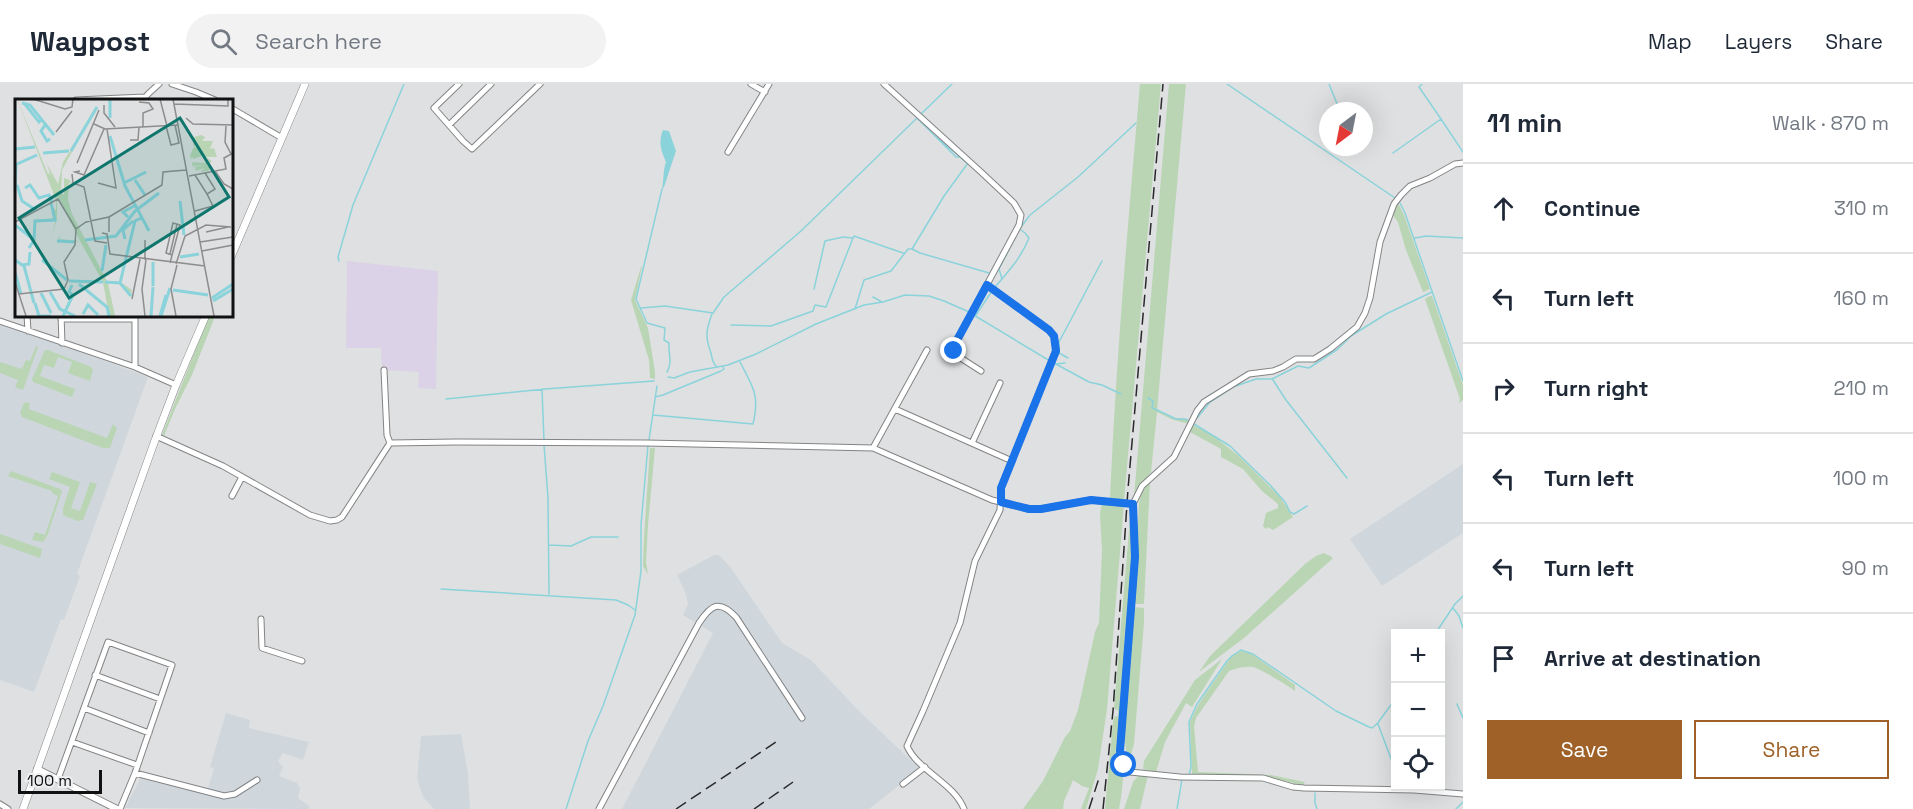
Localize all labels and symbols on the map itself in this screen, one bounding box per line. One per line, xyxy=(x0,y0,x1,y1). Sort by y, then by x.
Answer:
inset map xyxy=(15,99,232,316)
north arrow xyxy=(1319,102,1373,156)
route end xyxy=(940,337,966,363)
route start xyxy=(1110,751,1136,777)
scale bar xyxy=(18,767,102,794)

